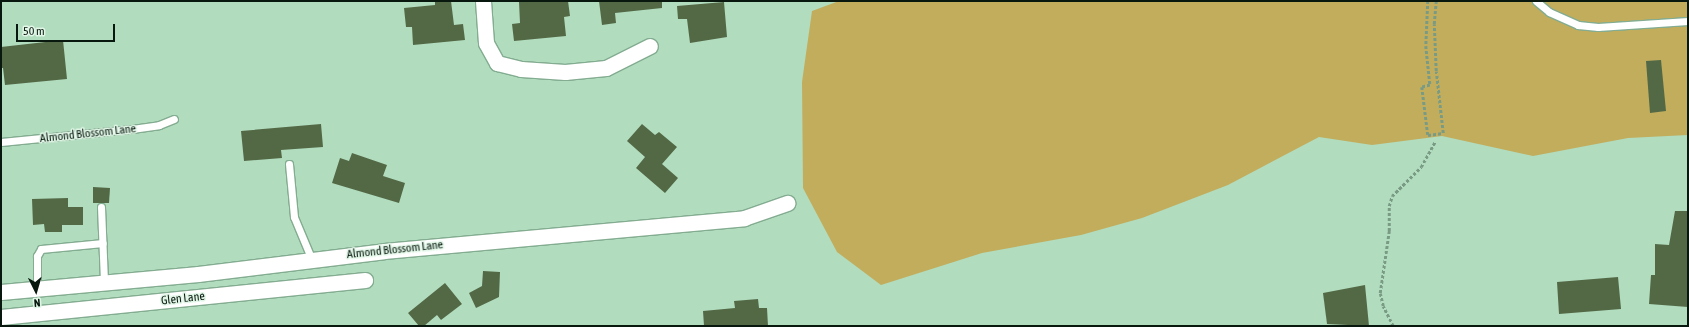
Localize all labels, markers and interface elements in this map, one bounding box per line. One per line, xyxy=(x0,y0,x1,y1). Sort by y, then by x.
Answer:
scale bar xyxy=(18,16,117,42)
text: 50 m xyxy=(23,24,45,38)
street label: Almond Blossom Lane xyxy=(39,122,137,146)
street label: Almond Blossom Lane xyxy=(346,238,444,262)
north arrow xyxy=(16,271,56,311)
street label: Glen Lane xyxy=(160,290,206,308)
text: N xyxy=(33,297,41,309)

